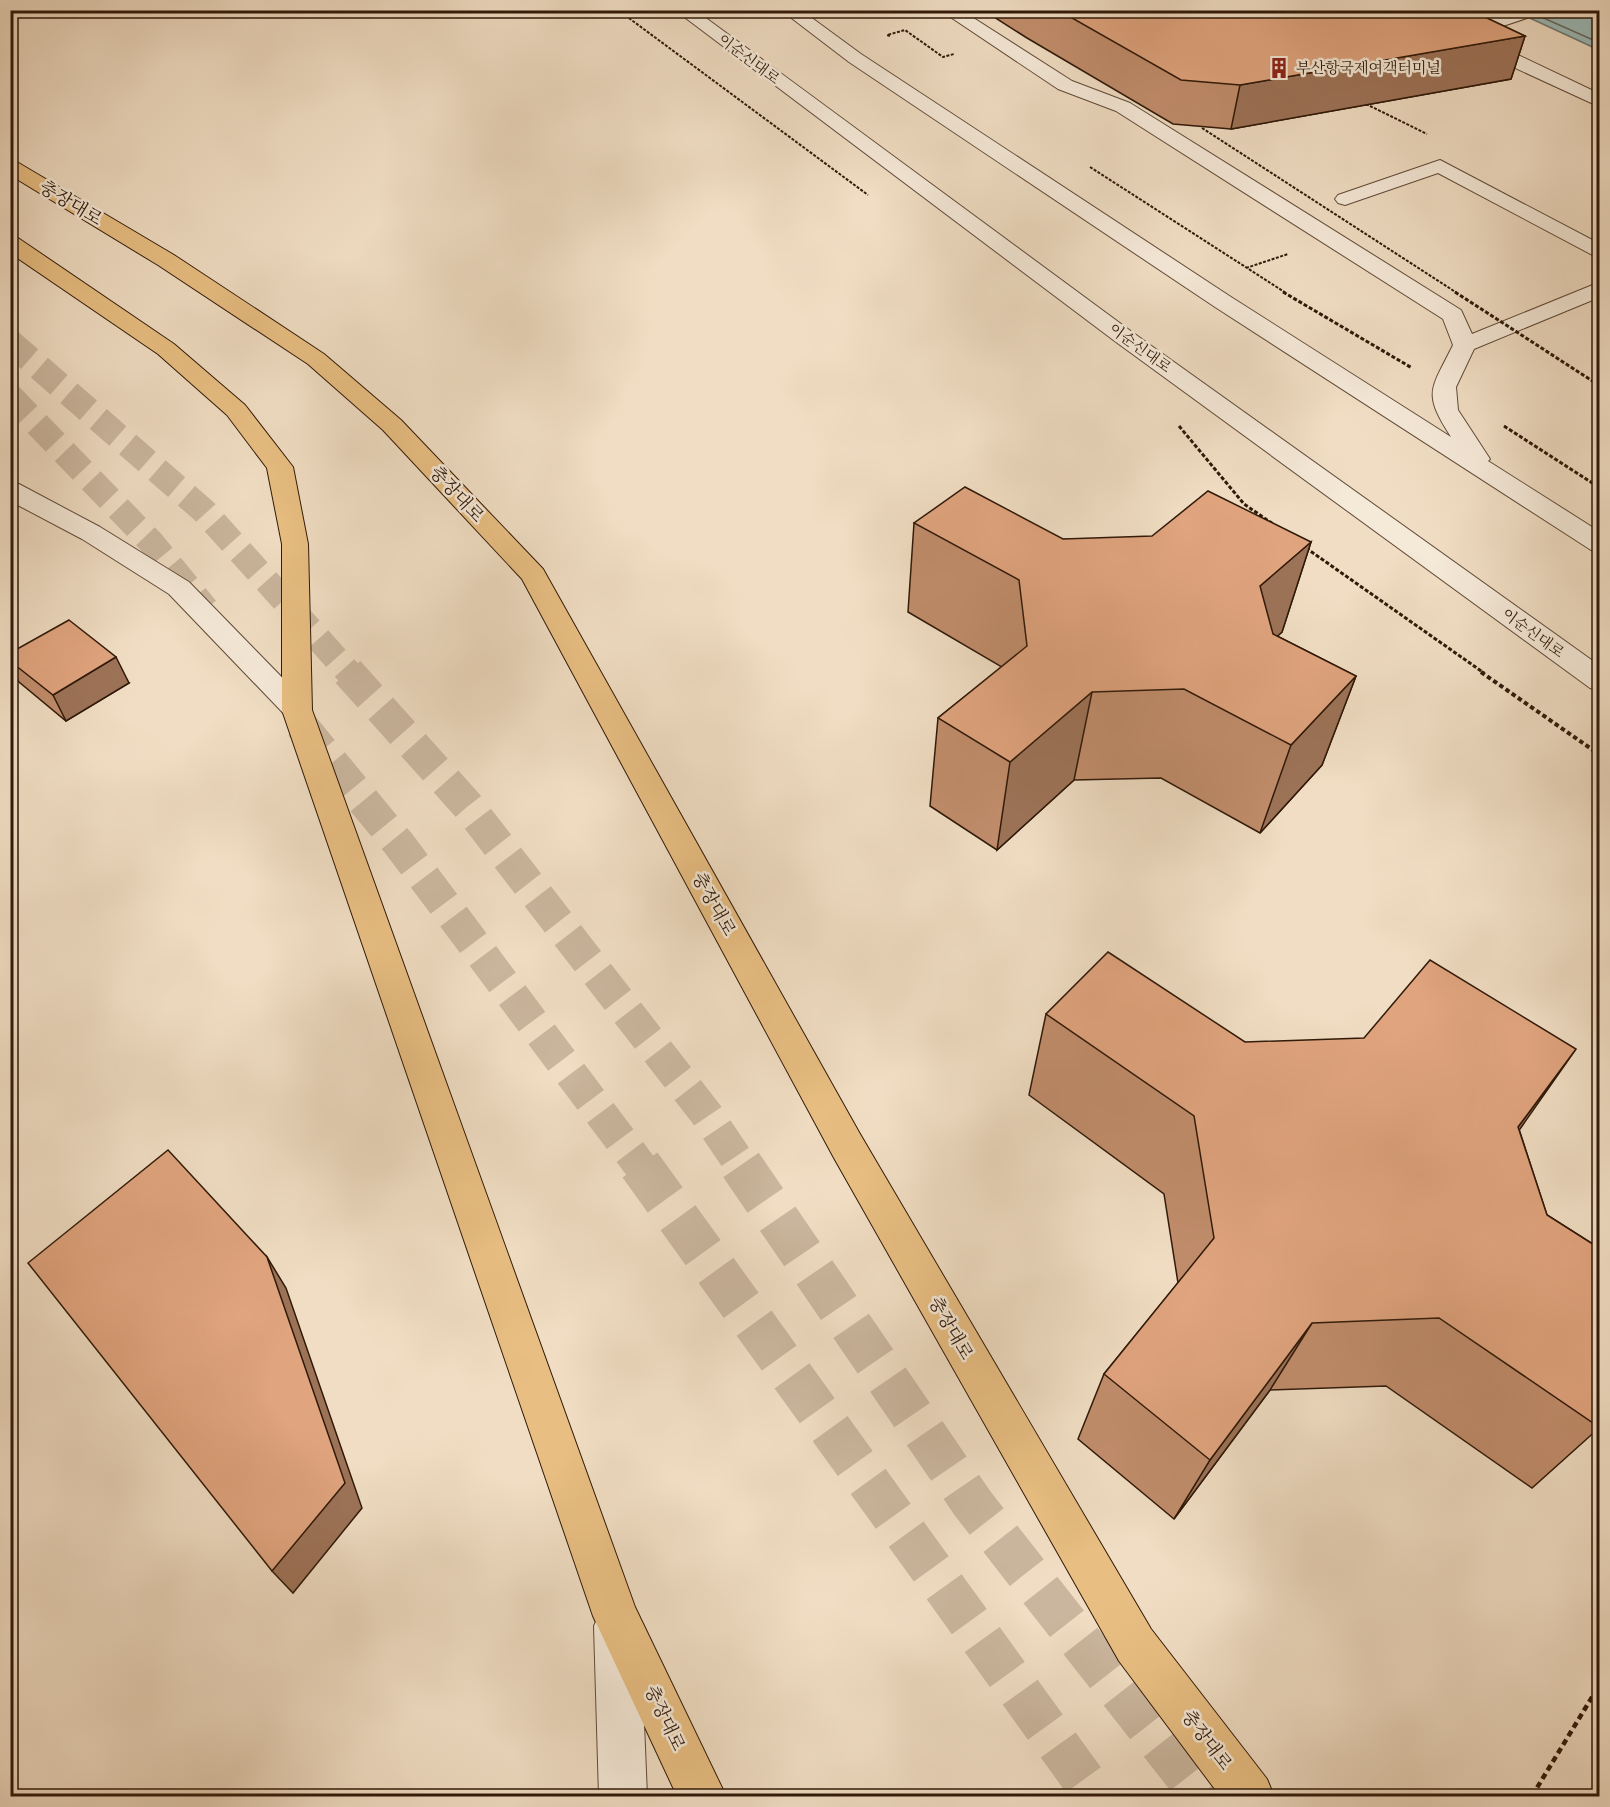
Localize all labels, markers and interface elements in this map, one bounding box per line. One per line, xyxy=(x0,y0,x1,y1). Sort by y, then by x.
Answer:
street label: 이순신대로 xyxy=(714,30,784,89)
building icon: 부산항국제여객터미널 xyxy=(1267,56,1291,80)
place label: 부산항국제여객터미널 xyxy=(1296,59,1441,78)
street label: 충장대로 xyxy=(34,177,106,232)
street label: 이순신대로 xyxy=(1105,319,1175,378)
street label: 충장대로 xyxy=(424,462,488,528)
street label: 이순신대로 xyxy=(1498,604,1568,663)
street label: 충장대로 xyxy=(686,869,740,941)
street label: 충장대로 xyxy=(922,1293,977,1365)
street label: 충장대로 xyxy=(639,1682,689,1755)
street label: 충장대로 xyxy=(1176,1706,1236,1776)

